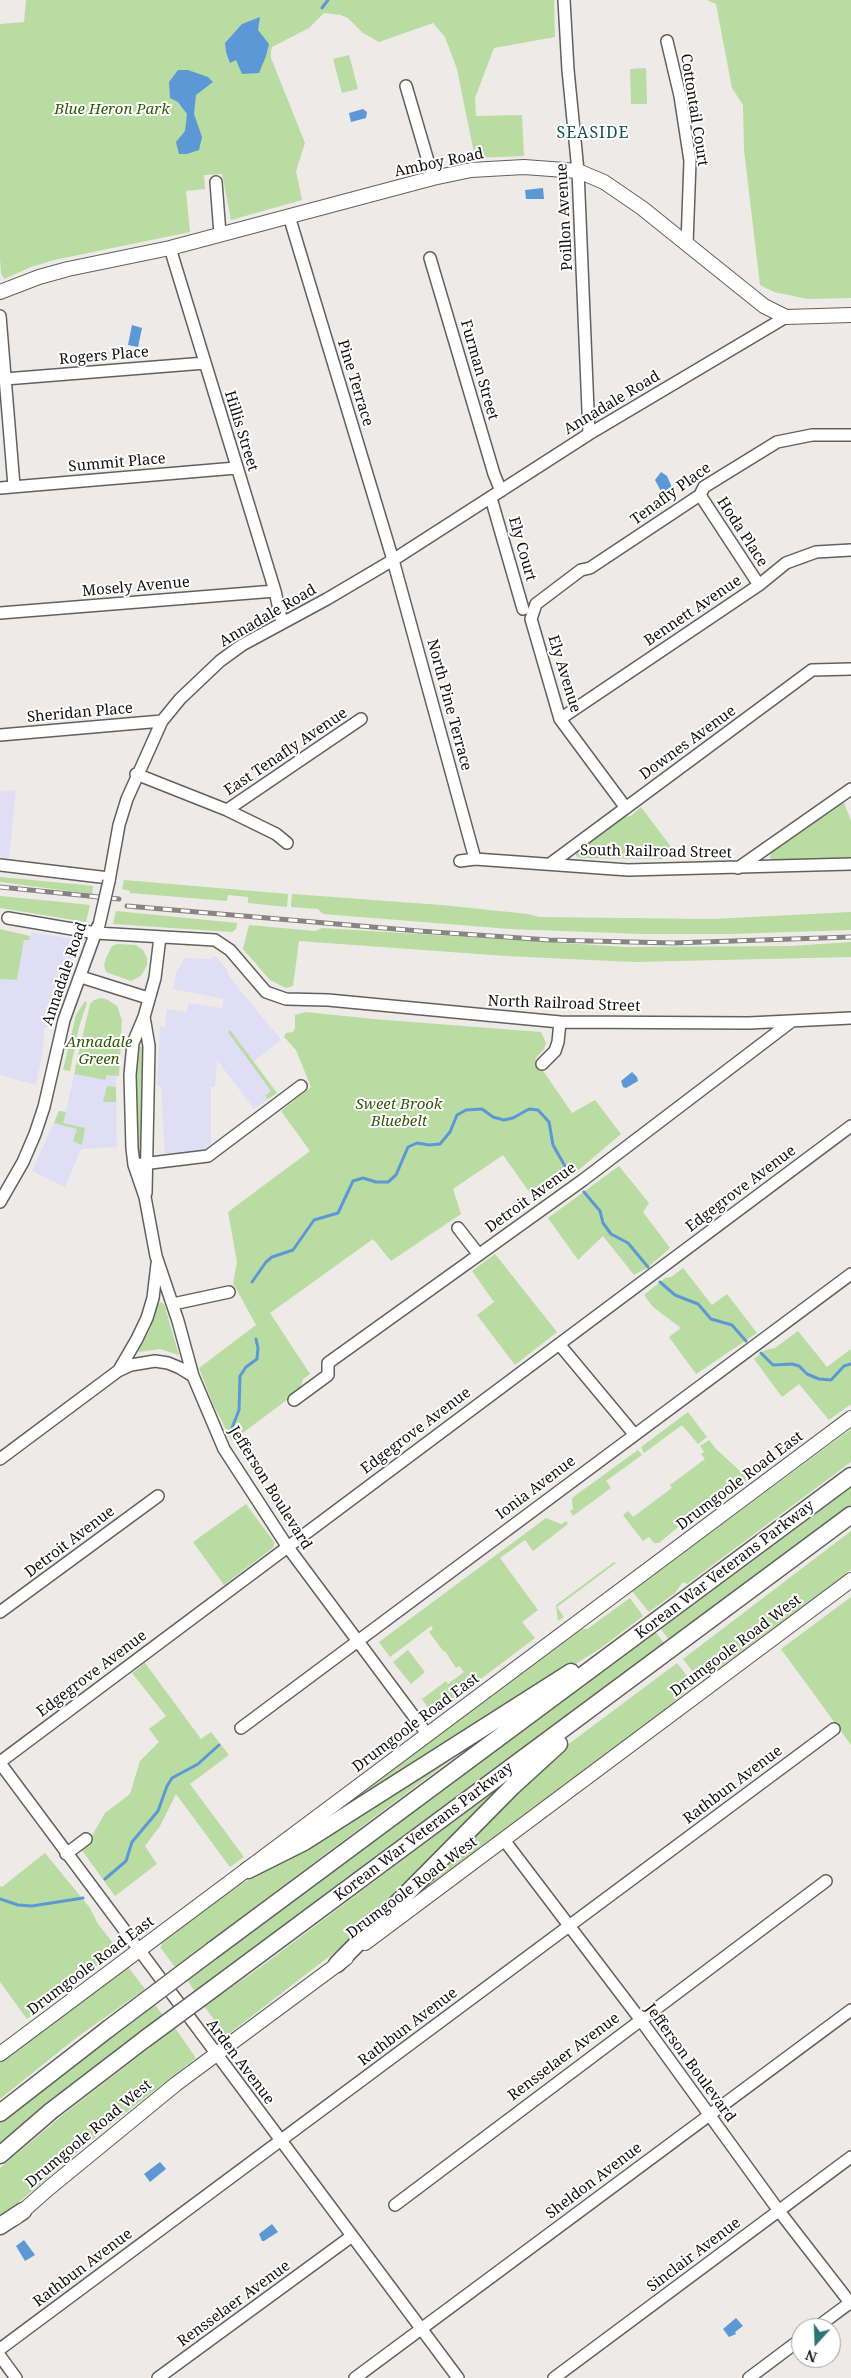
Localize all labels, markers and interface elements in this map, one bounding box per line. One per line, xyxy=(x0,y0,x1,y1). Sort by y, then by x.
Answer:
street label: Cottontail Court xyxy=(676,53,712,167)
park label: Blue Heron Park xyxy=(54,101,170,119)
district label: SEASIDE xyxy=(556,123,630,143)
street label: Amboy Road xyxy=(393,145,485,181)
street label: Poillon Avenue xyxy=(553,163,577,271)
street label: Furman Street xyxy=(456,318,502,422)
street label: Pine Terrace xyxy=(333,338,377,428)
street label: Rogers Place xyxy=(58,343,150,369)
street label: Annadale Road xyxy=(561,367,663,439)
street label: Hillis Street xyxy=(220,389,262,473)
street label: Summit Place xyxy=(68,450,166,476)
street label: Tenafly Place xyxy=(628,459,714,529)
street label: Hoda Place xyxy=(713,494,771,570)
street label: Ely Court xyxy=(504,515,540,583)
street label: Bennett Avenue xyxy=(641,572,745,650)
street label: Mosely Avenue xyxy=(81,573,191,601)
street label: Annadale Road xyxy=(216,581,320,651)
street label: Ely Avenue xyxy=(544,633,584,715)
street label: North Pine Terrace xyxy=(423,637,475,773)
street label: Sheridan Place xyxy=(26,699,134,727)
street label: Downes Avenue xyxy=(636,702,740,784)
street label: East Tenafly Avenue xyxy=(221,704,351,800)
street label: South Railroad Street xyxy=(580,842,732,862)
street label: Annadale Road xyxy=(39,920,91,1028)
street label: North Railroad Street xyxy=(487,992,641,1016)
park label: Annadale Green xyxy=(66,1034,132,1069)
park label: Sweet Brook Bluebelt xyxy=(356,1096,442,1131)
street label: Edgegrove Avenue xyxy=(683,1142,799,1236)
street label: Detroit Avenue xyxy=(482,1159,580,1237)
street label: Edgegrove Avenue xyxy=(358,1384,474,1478)
street label: Jefferson Boulevard xyxy=(225,1423,315,1553)
street label: Drumgoole Road East xyxy=(673,1428,807,1534)
street label: Ionia Avenue xyxy=(493,1452,579,1524)
street label: Korean War Veterans Parkway xyxy=(632,1497,818,1643)
street label: Detroit Avenue xyxy=(22,1502,118,1582)
street label: Drumgoole Road West xyxy=(667,1591,805,1701)
street label: Edgegrove Avenue xyxy=(34,1627,150,1721)
street label: Drumgoole Road East xyxy=(349,1670,483,1776)
street label: Rathbun Avenue xyxy=(680,1742,786,1828)
street label: Korean War Veterans Parkway xyxy=(331,1759,517,1905)
street label: Drumgoole Road West xyxy=(343,1833,481,1943)
street label: Drumgoole Road East xyxy=(24,1913,158,2019)
street label: Rathbun Avenue xyxy=(355,1984,461,2070)
street label: Jefferson Boulevard xyxy=(641,2000,739,2126)
street label: Rensselaer Avenue xyxy=(505,2009,623,2105)
street label: Arden Avenue xyxy=(202,2016,278,2108)
street label: Drumgoole Road West xyxy=(22,2076,156,2192)
street label: Sheldon Avenue xyxy=(542,2139,646,2223)
street label: Sinclair Avenue xyxy=(644,2214,744,2296)
street label: Rathbun Avenue xyxy=(30,2225,136,2311)
street label: Rensselaer Avenue xyxy=(174,2257,294,2351)
north arrow xyxy=(791,2318,841,2368)
text: N xyxy=(803,2346,819,2367)

